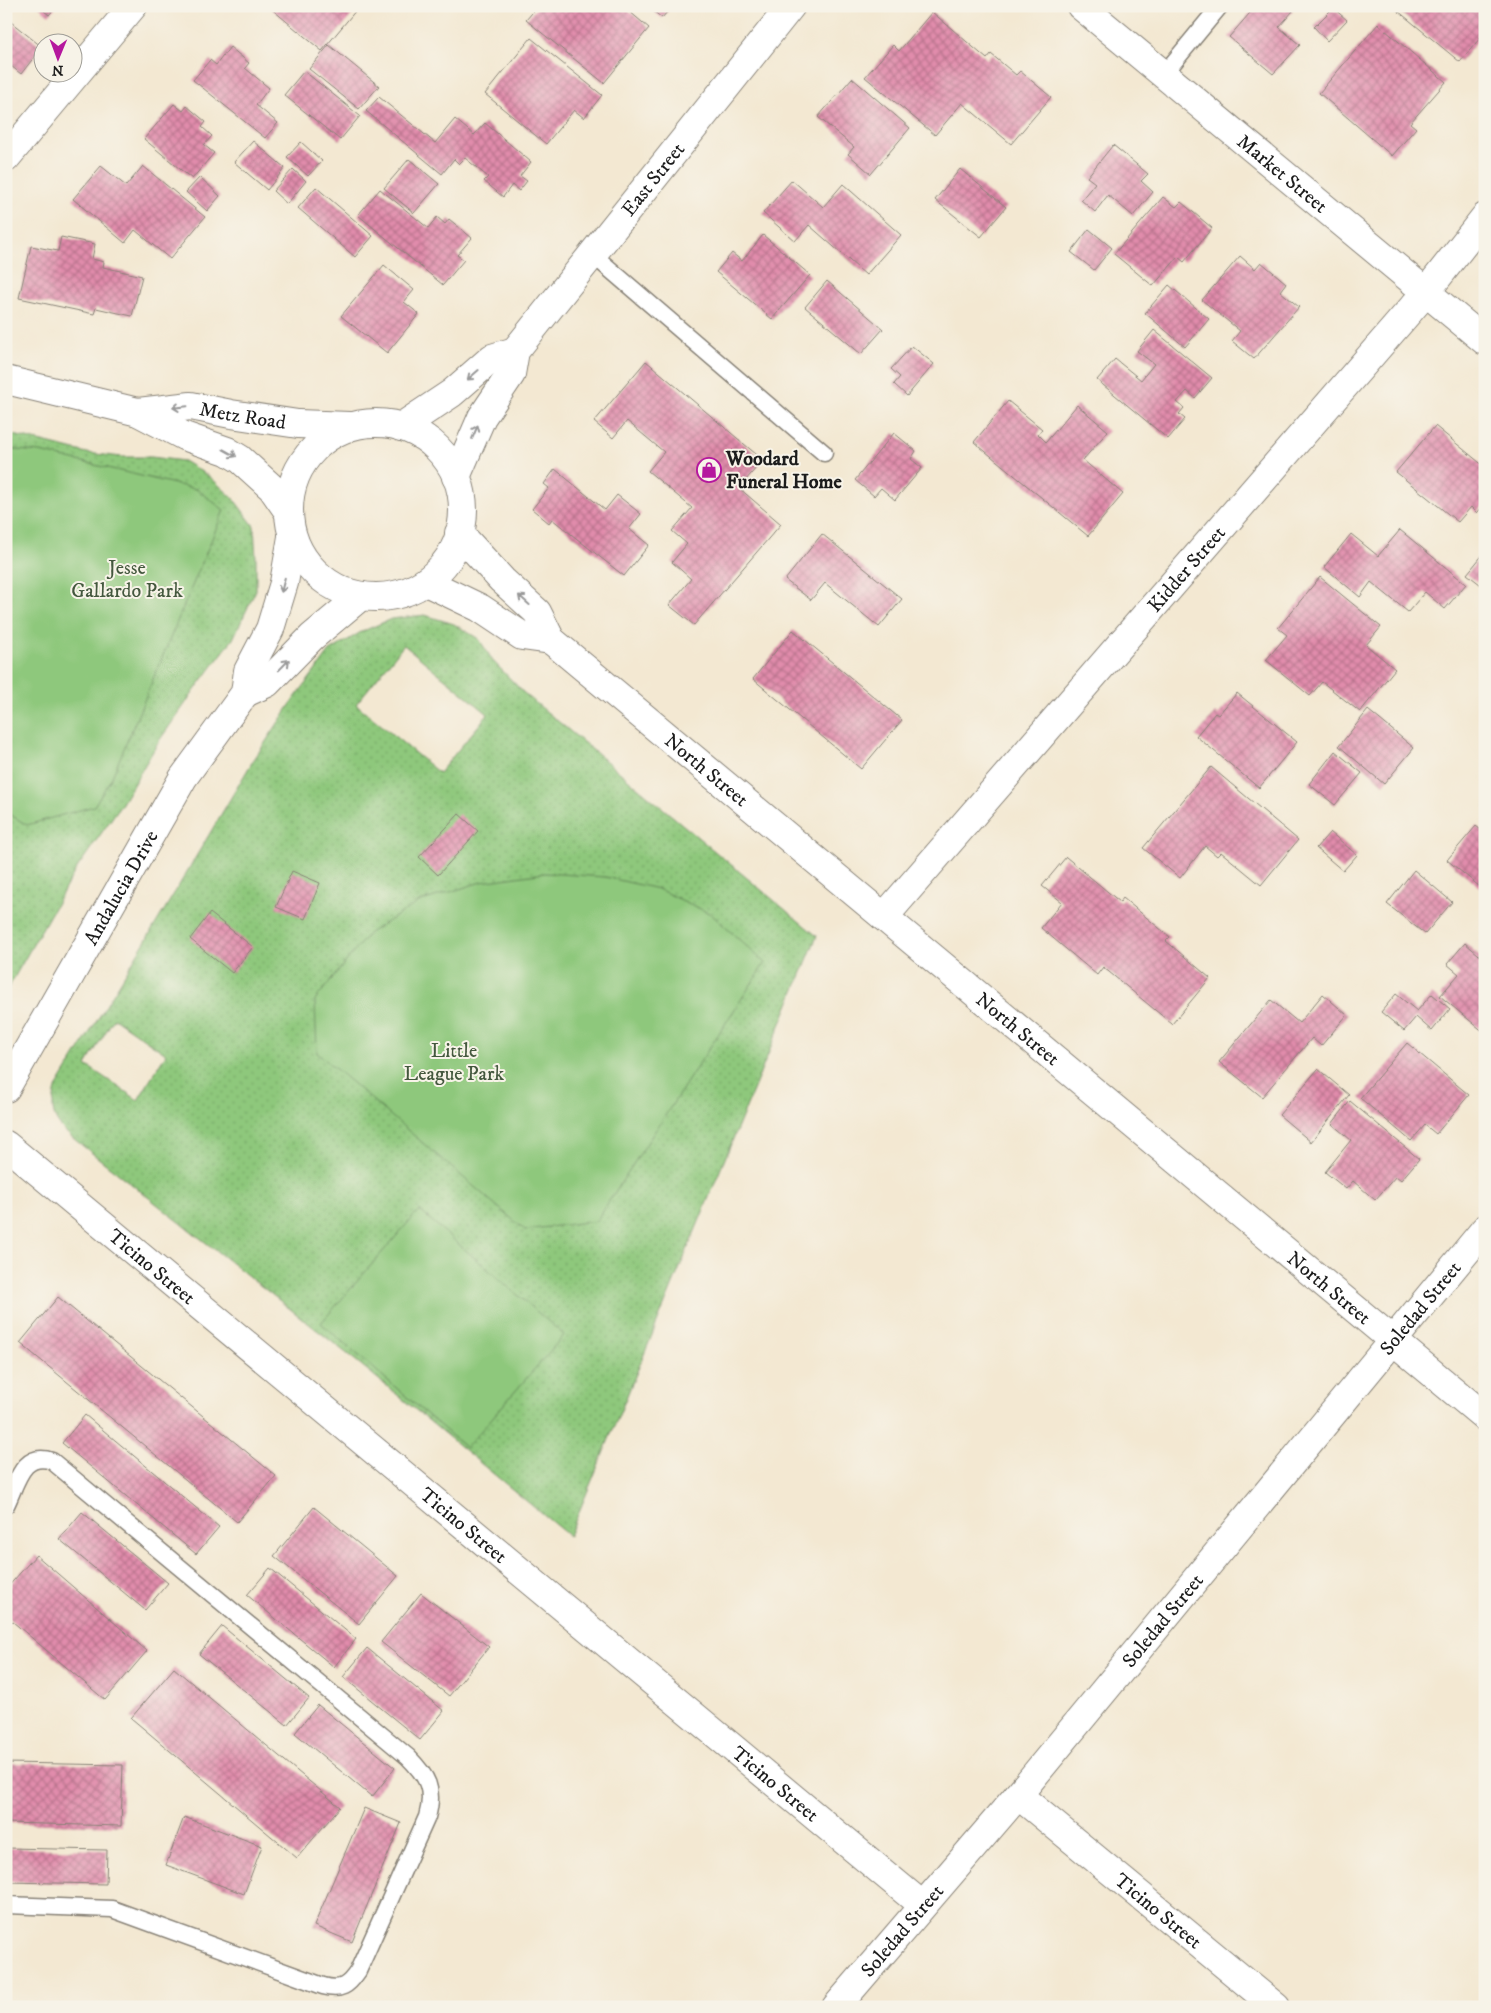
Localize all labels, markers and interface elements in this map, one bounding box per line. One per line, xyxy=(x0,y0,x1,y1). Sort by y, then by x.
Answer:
north arrow xyxy=(32,32,82,82)
text: N xyxy=(51,61,64,79)
street label: Market Street xyxy=(1231,130,1332,219)
street label: East Street xyxy=(617,138,691,222)
one-way arrow xyxy=(467,369,480,380)
street label: Metz Road xyxy=(197,397,287,436)
one-way arrow xyxy=(173,402,189,412)
one-way arrow xyxy=(471,425,481,440)
place label: Woodard Funeral Home xyxy=(725,447,842,495)
one-way arrow xyxy=(222,449,236,459)
shop icon: Woodard Funeral Home xyxy=(696,457,722,483)
street label: Kidder Street xyxy=(1143,521,1232,618)
park label: Jesse Gallardo Park xyxy=(71,556,183,604)
one-way arrow xyxy=(278,577,287,593)
one-way arrow xyxy=(518,595,531,606)
one-way arrow xyxy=(278,659,290,672)
street label: North Street xyxy=(659,729,753,813)
street label: Andalucia Drive xyxy=(79,826,165,950)
street label: North Street xyxy=(970,988,1064,1072)
park label: Little League Park xyxy=(404,1039,504,1087)
street label: Ticino Street xyxy=(103,1224,200,1311)
street label: North Street xyxy=(1281,1247,1376,1331)
street label: Soledad Street xyxy=(1375,1257,1467,1361)
street label: Ticino Street xyxy=(414,1483,512,1569)
street label: Soledad Street xyxy=(1117,1569,1209,1673)
street label: Ticino Street xyxy=(726,1741,823,1828)
street label: Ticino Street xyxy=(1109,1868,1206,1955)
street label: Soledad Street xyxy=(856,1880,950,1983)

